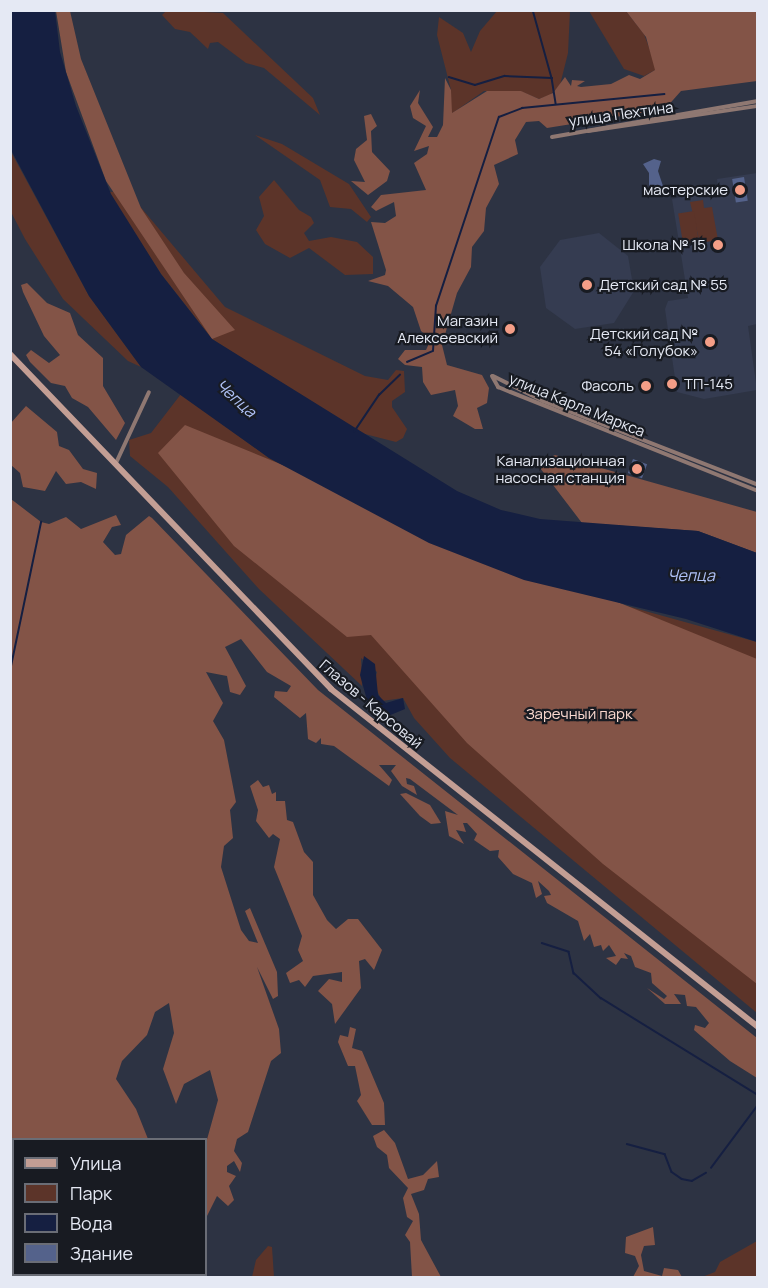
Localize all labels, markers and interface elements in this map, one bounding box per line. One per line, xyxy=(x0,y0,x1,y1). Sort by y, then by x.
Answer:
street label: улица Пехтина xyxy=(568,98,674,130)
place label: мастерские xyxy=(643,181,728,199)
marker: мастерские xyxy=(733,183,747,197)
place label: Школа № 15 xyxy=(622,236,706,254)
marker: Школа № 15 xyxy=(711,238,725,252)
place label: Детский сад № 55 xyxy=(599,276,727,294)
marker: Детский сад № 55 xyxy=(580,278,594,292)
place label: Магазин Алексеевский xyxy=(397,311,498,346)
marker: Магазин Алексеевский xyxy=(503,322,517,336)
place label: Детский сад № 54 «Голубок» xyxy=(590,324,698,359)
marker: Детский сад № 54 «Голубок» xyxy=(703,335,717,349)
street label: улица Карла Маркса xyxy=(506,369,648,441)
water label: Чепца xyxy=(212,375,260,421)
place label: ТП-145 xyxy=(684,375,733,393)
place label: Фасоль xyxy=(581,377,634,395)
marker: ТП-145 xyxy=(665,377,679,391)
marker: Фасоль xyxy=(639,379,653,393)
place label: Канализационная насосная станция xyxy=(495,451,625,486)
marker: Канализационная насосная станция xyxy=(630,462,644,476)
water label: Чепца xyxy=(667,565,715,585)
street label: Глазов - Карсовай xyxy=(316,656,426,752)
park label: Заречный парк xyxy=(526,705,632,723)
legend xyxy=(12,1138,207,1276)
text: Улица xyxy=(70,1151,122,1175)
text: Парк xyxy=(70,1181,112,1205)
text: Вода xyxy=(70,1211,112,1235)
text: Здание xyxy=(70,1241,133,1265)

